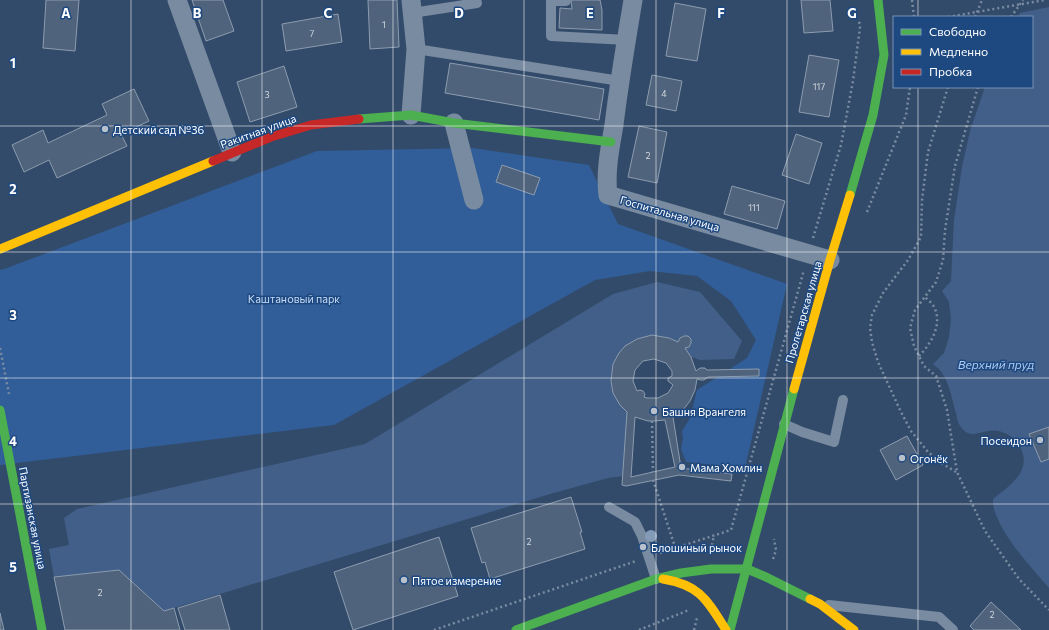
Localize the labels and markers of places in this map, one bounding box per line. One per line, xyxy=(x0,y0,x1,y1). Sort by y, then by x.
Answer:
place label: Детский сад №36 xyxy=(113,123,204,136)
marker: Детский сад №36 xyxy=(100,124,110,134)
place label: Башня Врангеля xyxy=(662,405,746,418)
marker: Башня Врангеля xyxy=(649,406,659,416)
place label: Посеидон xyxy=(980,434,1032,447)
marker: Посеидон xyxy=(1035,435,1045,445)
place label: Огонёк xyxy=(910,452,948,465)
marker: Огонёк xyxy=(897,453,907,463)
place label: Мама Хомлин xyxy=(690,461,762,474)
marker: Мама Хомлин xyxy=(677,462,687,472)
place label: Блошиный рынок xyxy=(651,541,742,554)
marker: Блошиный рынок xyxy=(638,542,648,552)
place label: Пятое измерение xyxy=(412,574,502,587)
marker: Пятое измерение xyxy=(399,575,409,585)

